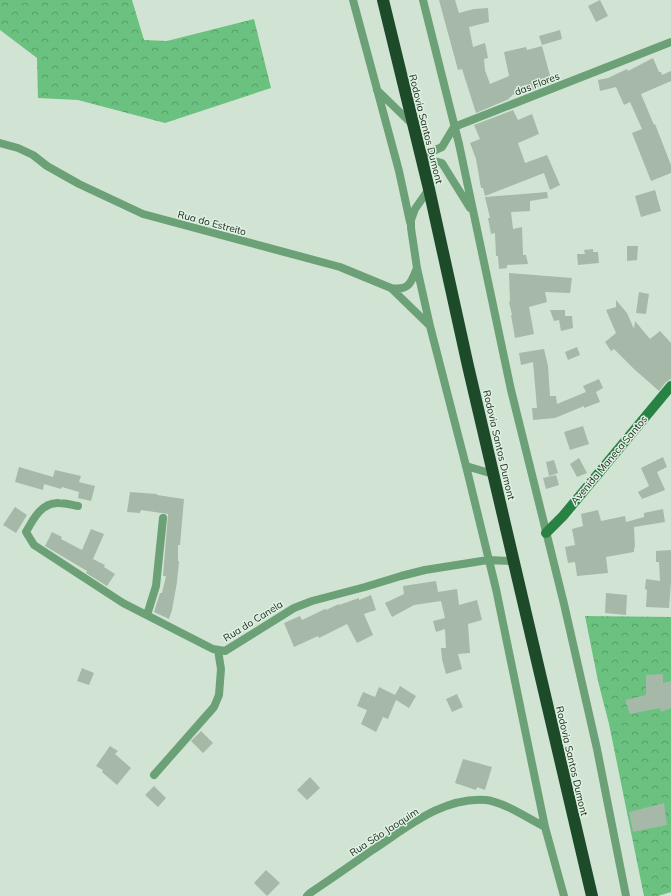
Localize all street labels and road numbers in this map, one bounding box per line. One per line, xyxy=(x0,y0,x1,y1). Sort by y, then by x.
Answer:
street label: das Flores xyxy=(513,69,561,99)
street label: Rodovia Santos Dumont xyxy=(406,73,446,186)
street label: Rua do Estreito xyxy=(176,208,248,238)
street label: Rodovia Santos Dumont xyxy=(480,389,518,502)
street label: Avenida Maneca Santos xyxy=(568,413,650,507)
street label: Rua do Canela xyxy=(221,597,285,645)
street label: Rodovia Santos Dumont xyxy=(553,705,591,818)
street label: Rua São Jaoquim xyxy=(347,805,421,859)

